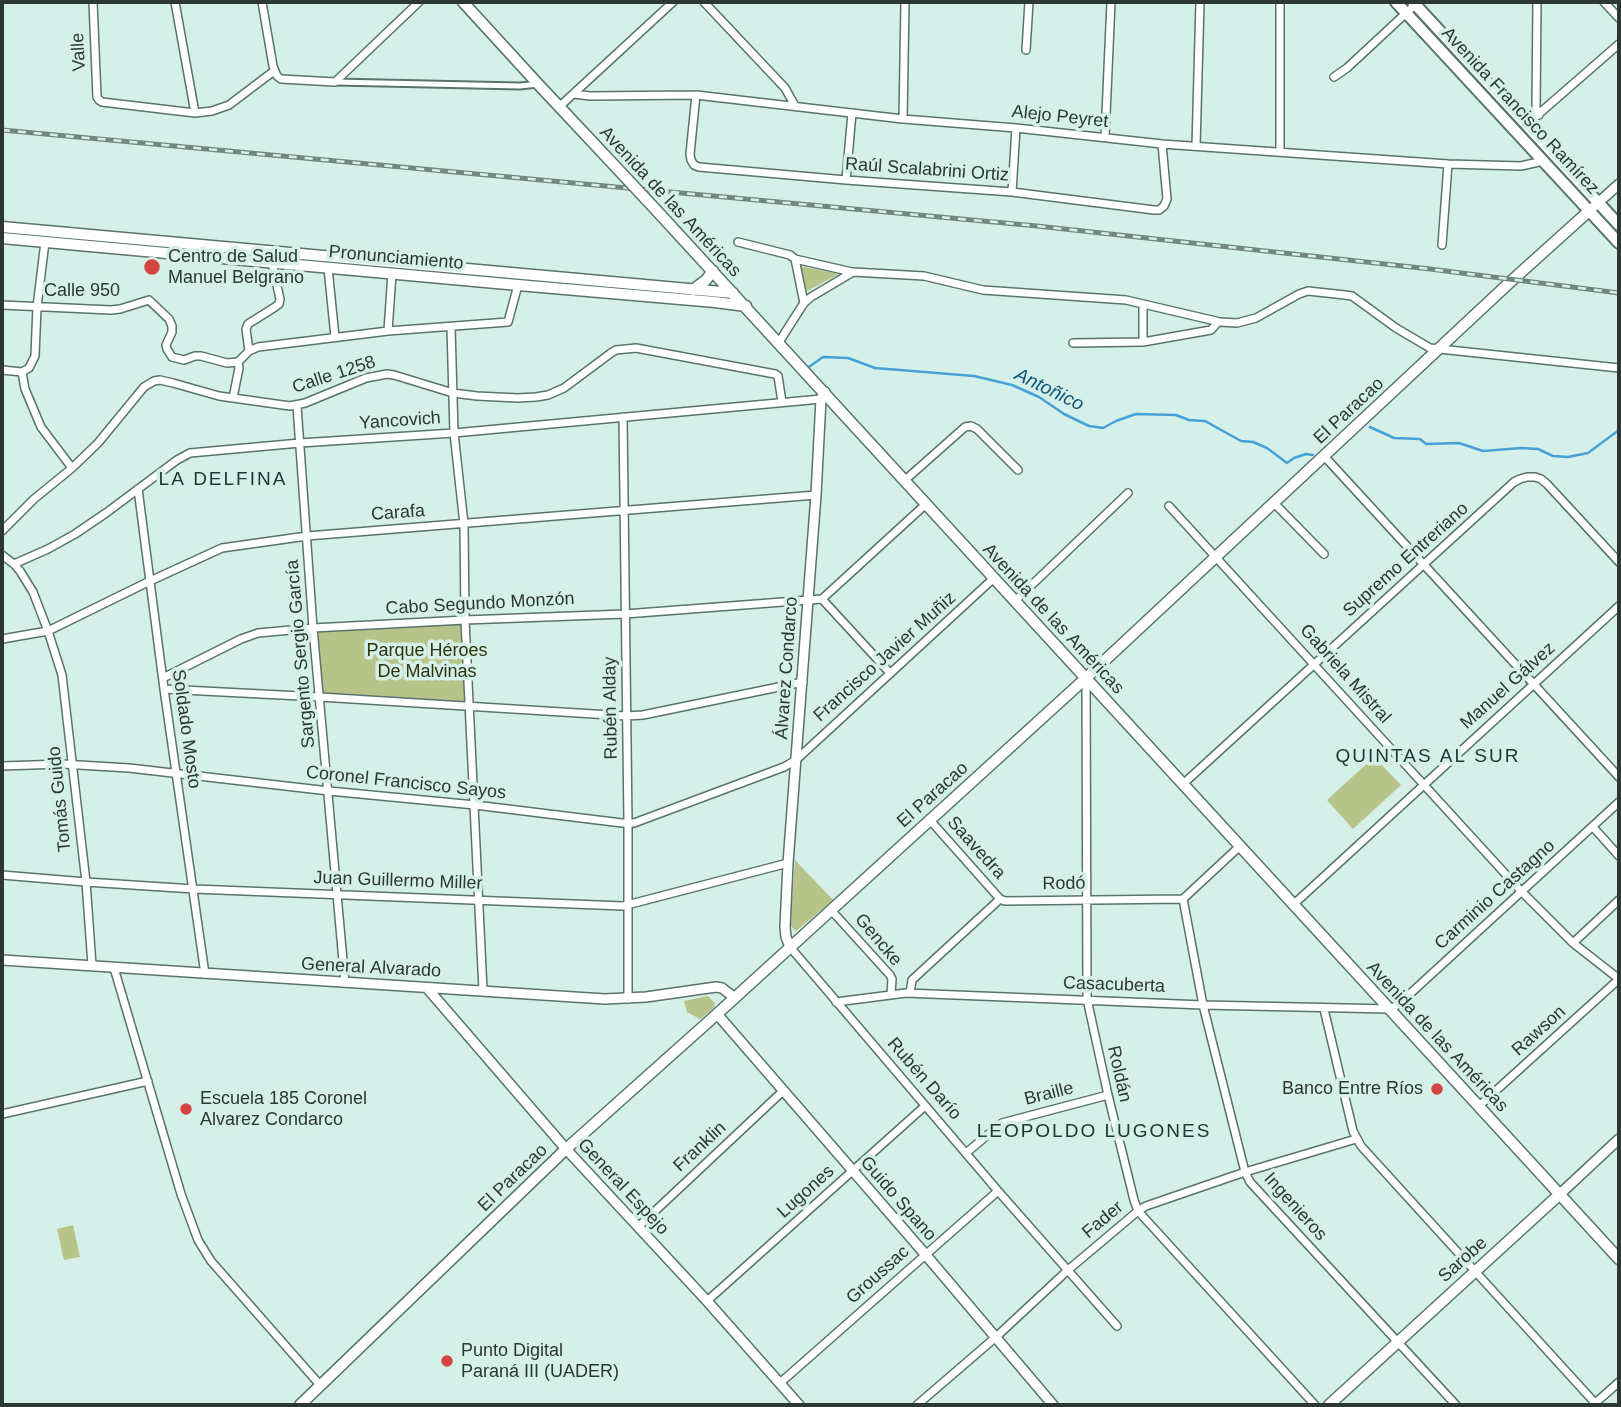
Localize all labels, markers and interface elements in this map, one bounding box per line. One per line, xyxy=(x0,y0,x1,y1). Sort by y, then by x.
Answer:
street label: Avenida Francisco Ramírez xyxy=(1437,23,1603,199)
street label: Valle xyxy=(67,32,91,72)
street label: Alejo Peyret xyxy=(1011,101,1109,133)
street label: Avenida de las Américas xyxy=(595,122,745,282)
street label: Raúl Scalabrini Ortiz xyxy=(844,154,1010,186)
street label: Pronunciamiento xyxy=(328,241,464,275)
place label: Centro de Salud Manuel Belgrano xyxy=(168,246,304,288)
marker: Centro de Salud Manuel Belgrano xyxy=(142,257,162,277)
street label: Calle 950 xyxy=(44,280,120,302)
street label: Calle 1258 xyxy=(290,351,378,399)
water label: Antoñico xyxy=(1011,364,1087,416)
street label: El Paracao xyxy=(1309,373,1389,449)
street label: Yancovich xyxy=(358,407,442,435)
district label: LA DELFINA xyxy=(160,469,286,491)
street label: Supremo Entreriano xyxy=(1339,498,1473,622)
street label: Carafa xyxy=(370,500,426,526)
street label: Avenida de las Américas xyxy=(978,539,1128,699)
street label: Sargento Sergio García xyxy=(282,559,320,749)
street label: Francisco Javier Muñiz xyxy=(809,587,961,727)
street label: Cabo Segundo Monzón xyxy=(385,588,575,620)
street label: Álvarez Condarco xyxy=(771,596,803,740)
street label: Gabriela Mistral xyxy=(1295,620,1395,728)
street label: Manuel Gálvez xyxy=(1456,638,1560,734)
park label: Parque Héroes De Malvinas xyxy=(366,640,488,682)
street label: Rubén Alday xyxy=(599,656,623,760)
street label: Soldado Mosto xyxy=(167,668,205,790)
street label: Tomás Guido xyxy=(44,745,76,853)
district label: QUINTAS AL SUR xyxy=(1337,746,1519,768)
street label: El Paracao xyxy=(893,758,973,832)
street label: Coronel Francisco Sayos xyxy=(305,762,507,804)
street label: Saavedra xyxy=(942,812,1010,884)
street label: Carminio Castagno xyxy=(1431,835,1559,955)
street label: Juan Guillermo Miller xyxy=(313,867,483,895)
street label: Rodó xyxy=(1042,873,1086,895)
street label: Gencke xyxy=(850,909,906,971)
street label: General Alvarado xyxy=(300,954,442,982)
street label: Avenida de las Américas xyxy=(1362,957,1512,1117)
street label: Casacuberta xyxy=(1063,972,1165,998)
street label: Rawson xyxy=(1508,1001,1570,1061)
street label: Rubén Darío xyxy=(882,1033,966,1125)
street label: Roldán xyxy=(1102,1044,1136,1104)
street label: Braille xyxy=(1022,1077,1076,1111)
place label: Banco Entre Ríos xyxy=(1282,1078,1423,1100)
marker: Banco Entre Ríos xyxy=(1429,1081,1445,1097)
place label: Escuela 185 Coronel Alvarez Condarco xyxy=(200,1088,367,1130)
marker: Escuela 185 Coronel Alvarez Condarco xyxy=(178,1101,194,1117)
street label: Franklin xyxy=(669,1117,731,1177)
district label: LEOPOLDO LUGONES xyxy=(979,1121,1209,1143)
street label: General Espejo xyxy=(573,1134,673,1240)
street label: El Paracao xyxy=(474,1140,552,1216)
street label: Guido Spano xyxy=(855,1152,941,1246)
street label: Lugones xyxy=(773,1161,839,1223)
street label: Ingenieros xyxy=(1259,1169,1331,1245)
street label: Fader xyxy=(1078,1197,1128,1243)
street label: Sarobe xyxy=(1434,1233,1492,1287)
street label: Groussac xyxy=(842,1241,914,1309)
place label: Punto Digital Paraná III (UADER) xyxy=(461,1340,619,1382)
marker: Punto Digital Paraná III (UADER) xyxy=(439,1353,455,1369)

